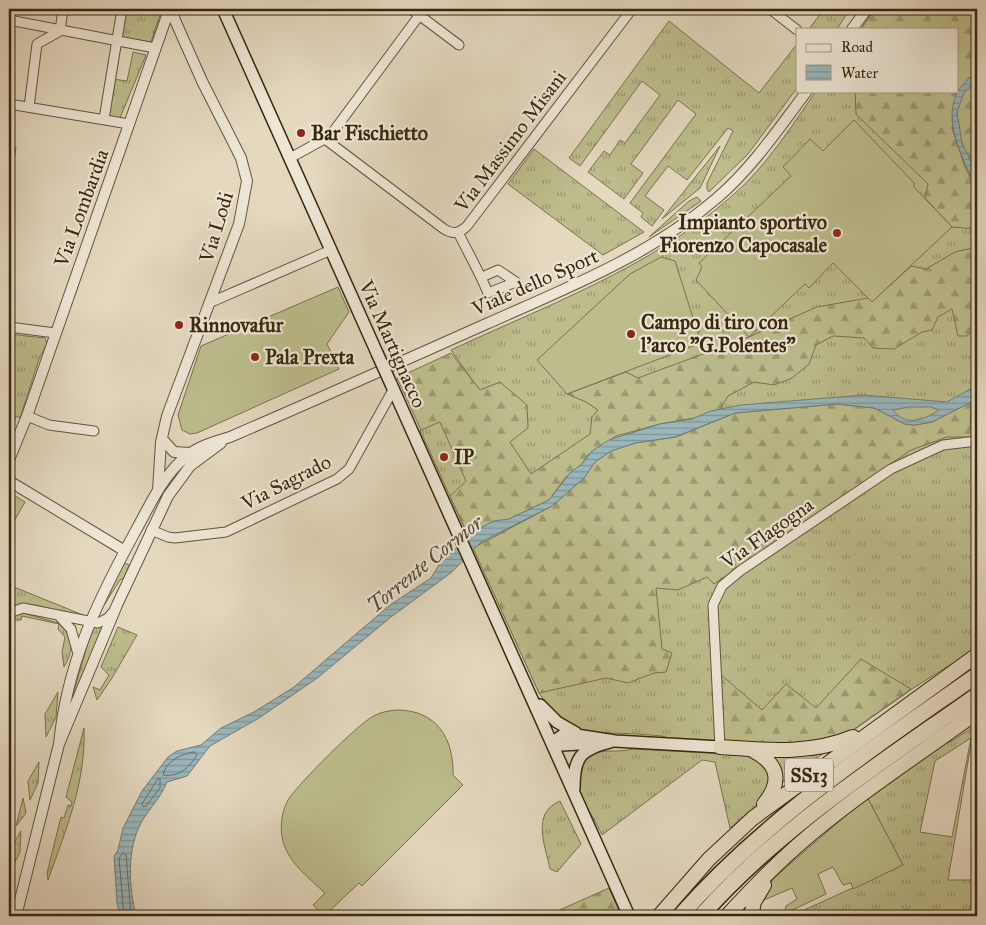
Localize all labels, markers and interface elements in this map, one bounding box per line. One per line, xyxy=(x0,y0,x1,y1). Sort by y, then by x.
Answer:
legend xyxy=(796,28,958,92)
text: Road xyxy=(841,38,873,56)
text: Water xyxy=(841,64,878,82)
street label: Via Massimo Misani xyxy=(448,65,571,217)
place label: Bar Fischietto xyxy=(311,121,428,145)
marker: Bar Fischietto xyxy=(295,127,307,139)
street label: Via Lombardia xyxy=(48,145,114,271)
street label: Via Lodi xyxy=(194,188,238,266)
place label: Impianto sportivo Fiorenzo Capocasale xyxy=(659,210,828,258)
marker: Impianto sportivo Fiorenzo Capocasale xyxy=(831,227,843,239)
street label: Viale dello Sport xyxy=(467,243,602,321)
street label: Via Martignacco xyxy=(353,276,432,412)
place label: Campo di tiro con l'arco "G.Polentes" xyxy=(640,310,796,357)
place label: Rinnovafur xyxy=(189,313,284,337)
marker: Rinnovafur xyxy=(173,319,185,331)
marker: Campo di tiro con l'arco "G.Polentes" xyxy=(625,328,637,340)
place label: Pala Prexta xyxy=(265,345,355,369)
marker: Pala Prexta xyxy=(249,351,261,363)
place label: IP xyxy=(454,445,475,469)
street label: Via Sagrado xyxy=(236,449,335,516)
marker: IP xyxy=(438,451,450,463)
street label: Via Flagogna xyxy=(715,492,819,575)
water label: Torrente Cormor xyxy=(362,509,489,619)
road number: SS13 xyxy=(785,758,833,792)

